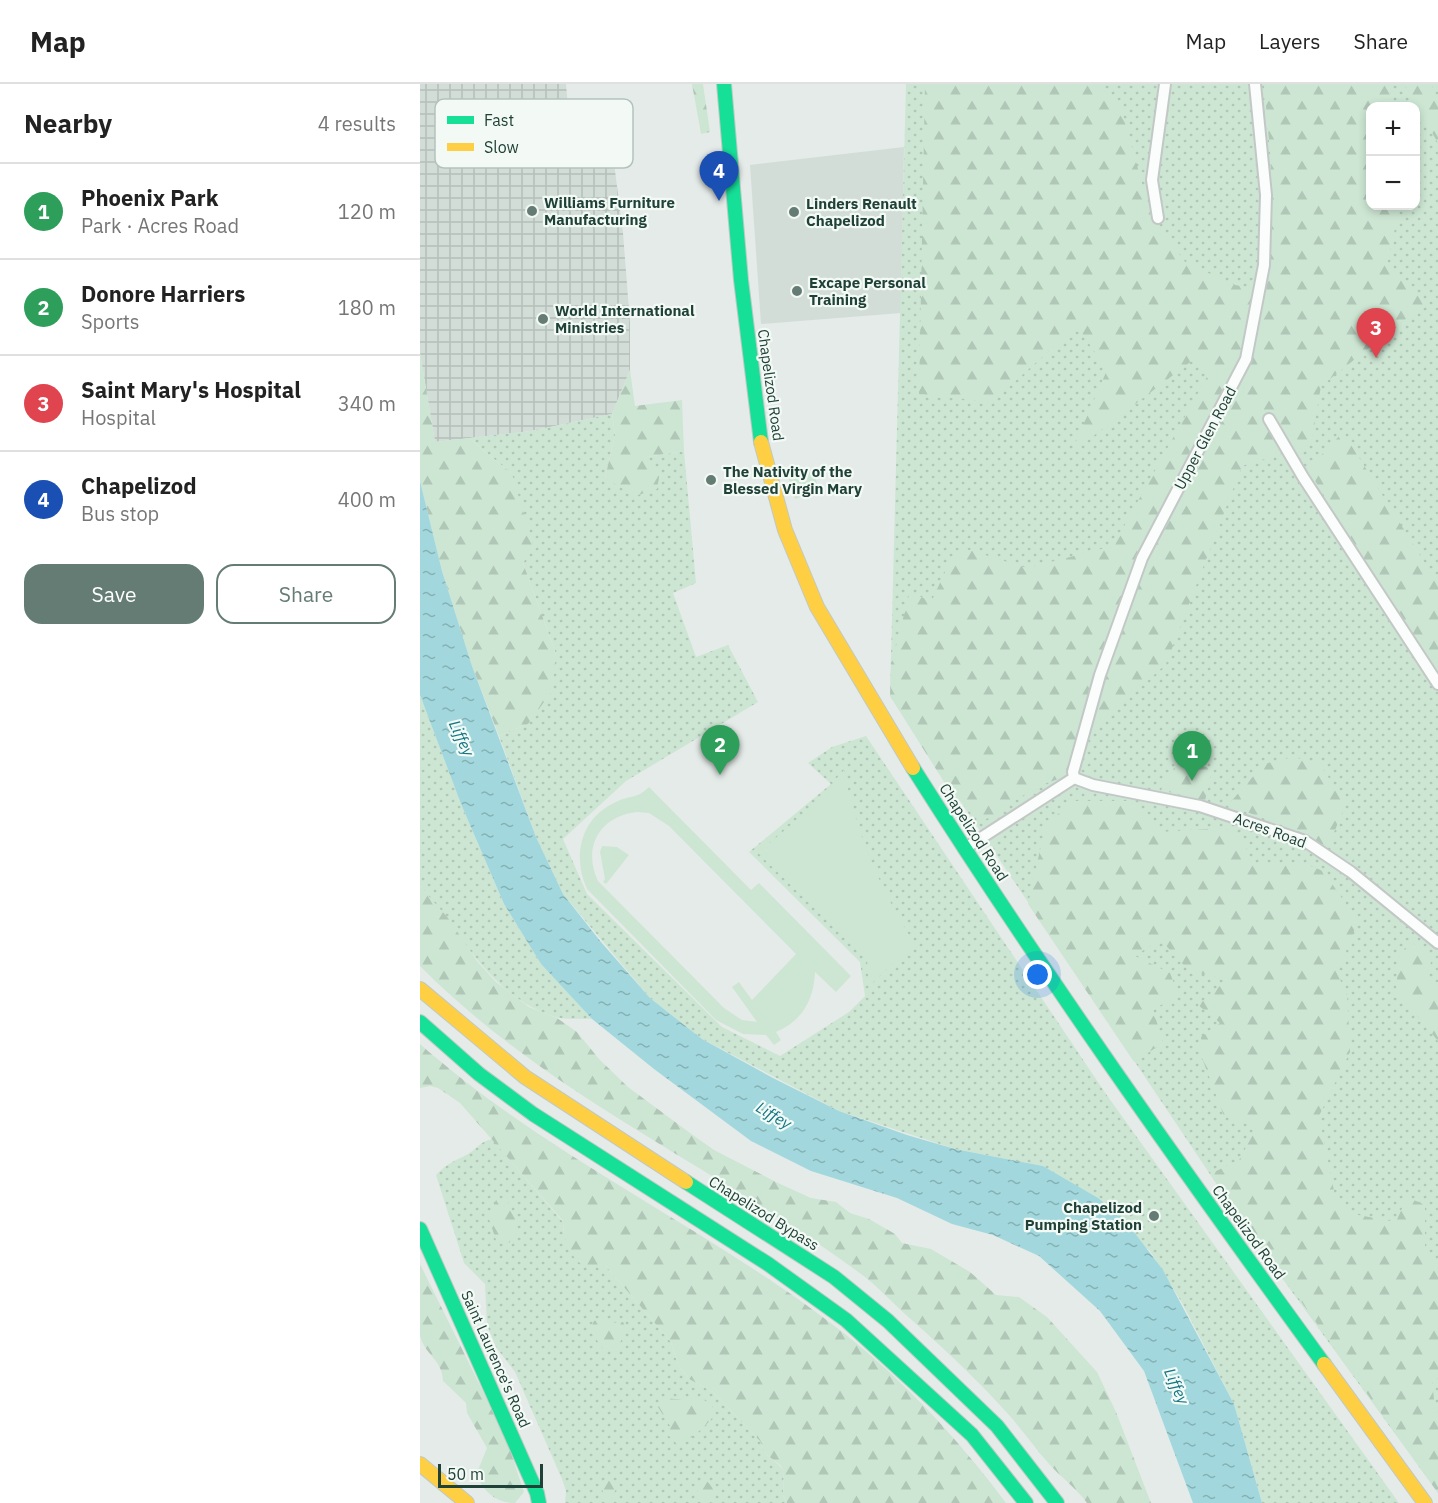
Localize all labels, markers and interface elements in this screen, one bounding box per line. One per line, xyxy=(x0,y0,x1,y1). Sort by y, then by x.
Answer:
text: Map xyxy=(30,23,86,60)
text: Map xyxy=(1186,27,1226,55)
text: Layers xyxy=(1259,27,1321,55)
text: Share xyxy=(1354,27,1408,55)
legend xyxy=(435,99,633,168)
map controls xyxy=(1366,102,1420,210)
button: + xyxy=(1366,102,1420,156)
text: Nearby xyxy=(24,106,112,140)
text: 4 results xyxy=(318,110,396,137)
text: Fast xyxy=(484,110,514,130)
text: Slow xyxy=(484,137,519,157)
pin: 4 xyxy=(700,152,738,201)
button: − xyxy=(1366,156,1420,210)
text: Phoenix Park xyxy=(81,183,218,212)
place label: Williams Furniture Manufacturing xyxy=(544,193,675,229)
place label: Linders Renault Chapelizod xyxy=(806,194,917,230)
text: 1 xyxy=(38,198,50,225)
text: 120 m xyxy=(338,198,396,225)
marker: Williams Furniture Manufacturing xyxy=(525,204,539,218)
marker: Linders Renault Chapelizod xyxy=(787,205,801,219)
text: Park · Acres Road xyxy=(81,212,239,239)
place label: Excape Personal Training xyxy=(809,273,926,309)
text: Donore Harriers xyxy=(81,279,245,308)
marker: Excape Personal Training xyxy=(790,284,804,298)
text: 2 xyxy=(38,294,50,321)
text: 180 m xyxy=(338,294,396,321)
place label: World International Ministries xyxy=(555,301,695,337)
text: Sports xyxy=(81,308,140,335)
pin: 3 xyxy=(1356,308,1396,358)
marker: World International Ministries xyxy=(536,312,550,326)
street label: Chapelizod Road xyxy=(754,328,788,442)
text: Saint Mary's Hospital xyxy=(81,375,301,404)
street label: Upper Glen Road xyxy=(1170,383,1240,493)
text: 3 xyxy=(38,390,50,417)
text: 340 m xyxy=(338,390,396,417)
text: Hospital xyxy=(81,404,156,431)
place label: The Nativity of the Blessed Virgin Mary xyxy=(723,462,862,498)
text: Chapelizod xyxy=(81,471,197,500)
marker: The Nativity of the Blessed Virgin Mary xyxy=(704,473,718,487)
text: 4 xyxy=(38,486,50,513)
text: 400 m xyxy=(338,486,396,513)
text: Bus stop xyxy=(81,500,159,527)
button: Save xyxy=(24,564,204,624)
button: Share xyxy=(216,564,396,624)
water label: Liffey xyxy=(445,717,480,760)
pin: 2 xyxy=(700,726,740,775)
pin: 1 xyxy=(1172,732,1212,781)
street label: Chapelizod Road xyxy=(935,780,1013,884)
street label: Acres Road xyxy=(1231,808,1309,852)
your location xyxy=(1023,960,1052,989)
water label: Liffey xyxy=(753,1097,796,1134)
street label: Chapelizod Bypass xyxy=(705,1171,823,1255)
street label: Chapelizod Road xyxy=(1208,1181,1290,1283)
place label: Chapelizod Pumping Station xyxy=(1025,1198,1142,1234)
marker: Chapelizod Pumping Station xyxy=(1147,1209,1161,1223)
street label: Saint Laurence's Road xyxy=(457,1287,535,1431)
water label: Liffey xyxy=(1160,1365,1194,1408)
scale bar xyxy=(438,1461,543,1488)
text: 50 m xyxy=(447,1464,484,1484)

